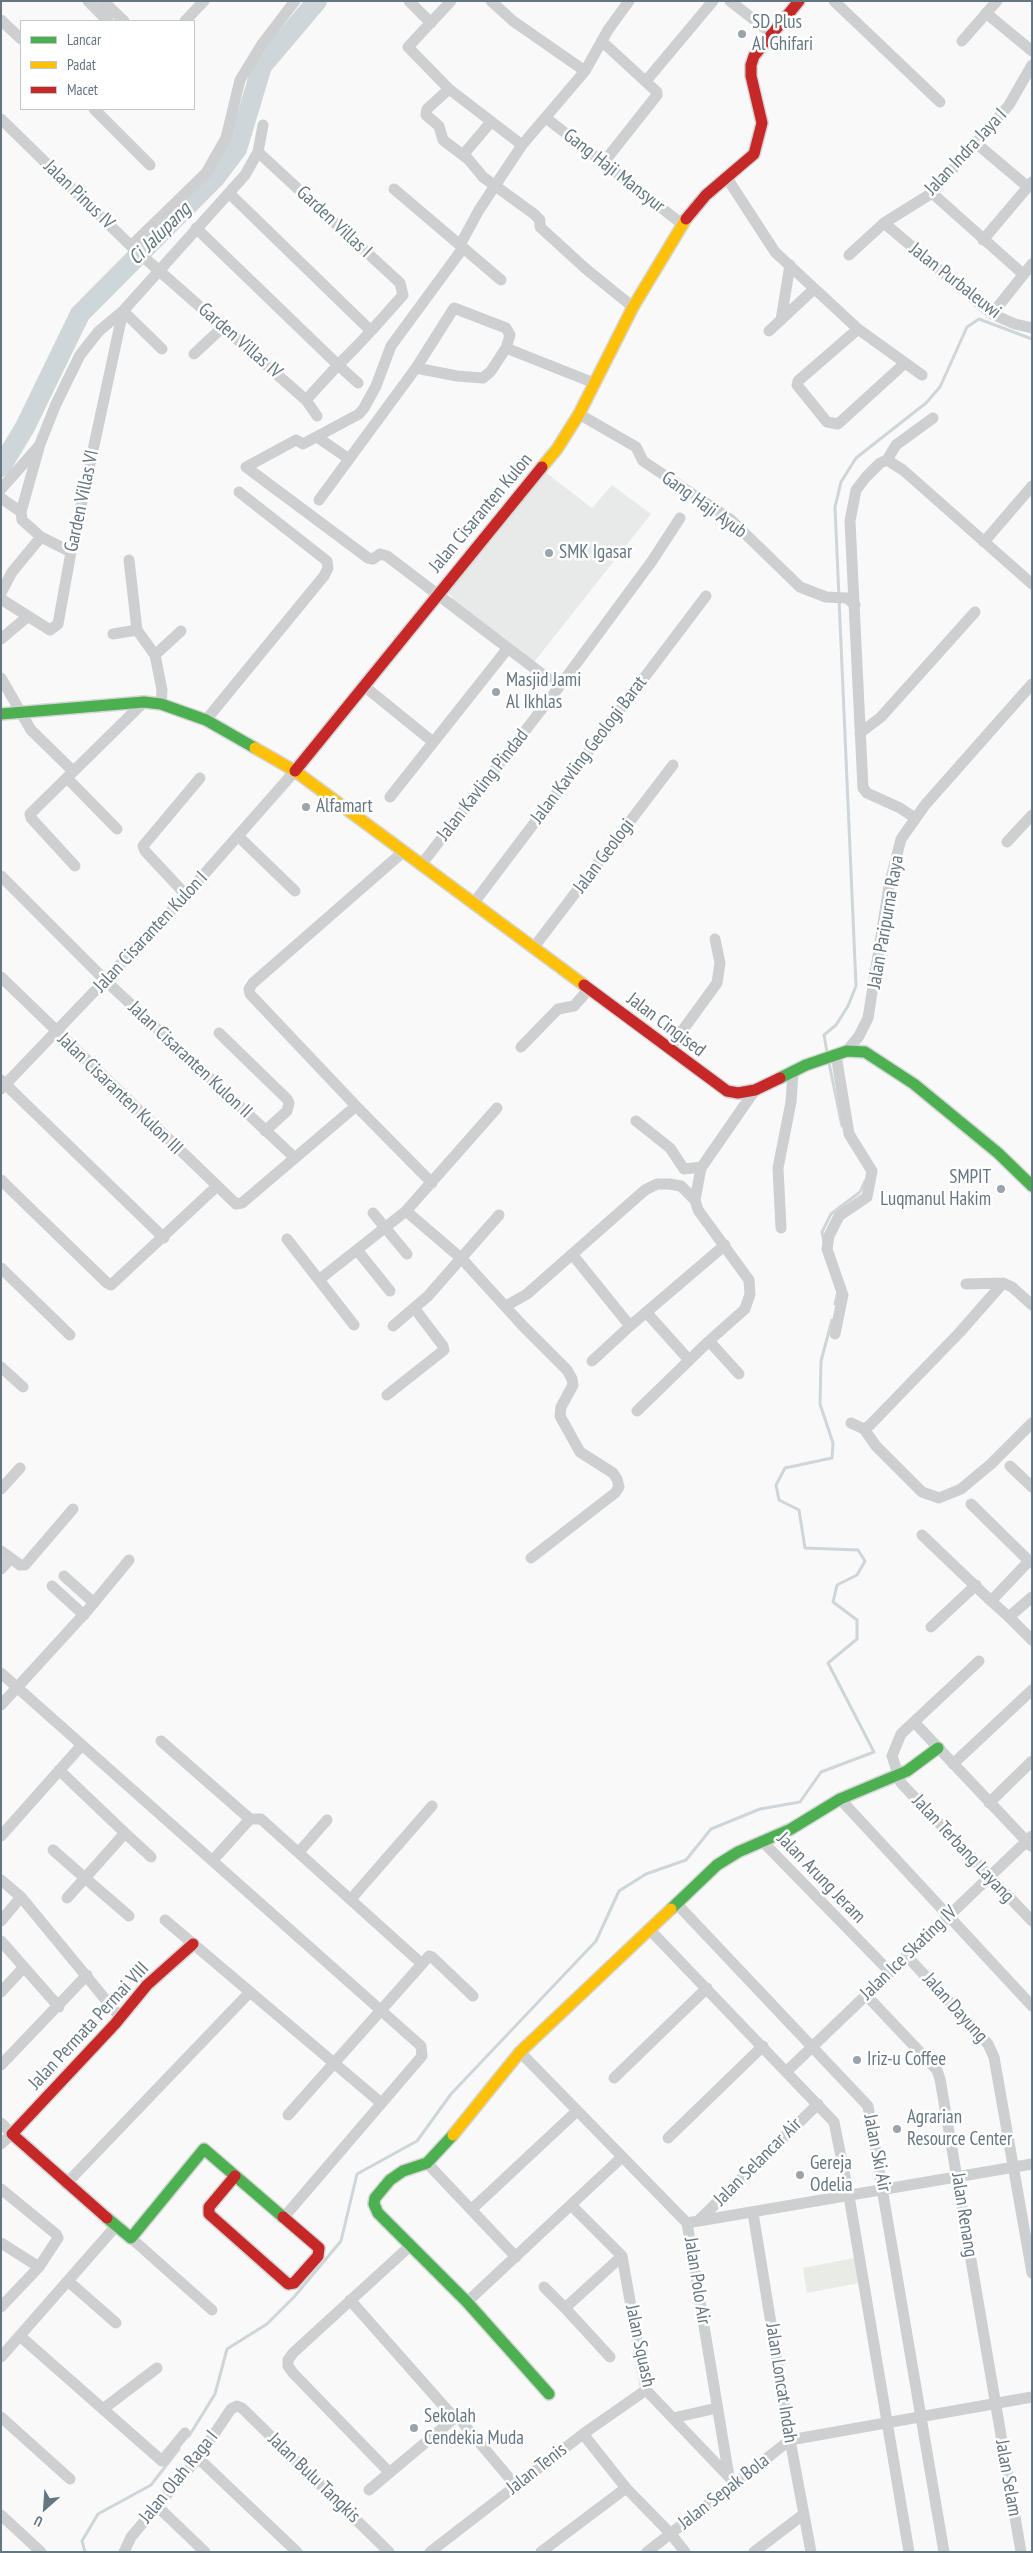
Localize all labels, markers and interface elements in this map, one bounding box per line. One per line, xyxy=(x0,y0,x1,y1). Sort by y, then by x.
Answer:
place label: SD Plus Al Ghifari xyxy=(752,12,813,56)
legend xyxy=(20,20,195,110)
marker: SD Plus Al Ghifari xyxy=(736,28,748,40)
text: Lancar xyxy=(67,30,101,49)
text: Padat xyxy=(67,55,96,74)
text: Macet xyxy=(67,80,98,99)
street label: Jalan Indra Jaya I xyxy=(920,104,1012,200)
street label: Gang Haji Mansyur xyxy=(559,124,669,218)
street label: Jalan Pinus IV xyxy=(39,156,119,234)
street label: Garden Villas I xyxy=(292,181,376,263)
water label: Ci Jalupang xyxy=(124,198,196,270)
street label: Jalan Purbaleuwi xyxy=(905,238,1005,324)
street label: Garden Villas IV xyxy=(193,298,287,384)
street label: Garden Villas VI xyxy=(60,448,104,554)
street label: Jalan Cisaranten Kulon xyxy=(425,449,537,577)
street label: Gang Haji Ayub xyxy=(657,467,751,543)
place label: SMK Igasar xyxy=(559,542,632,564)
marker: SMK Igasar xyxy=(543,547,555,559)
place label: Masjid Jami Al Ikhlas xyxy=(506,670,581,714)
street label: Jalan Kavling Geologi Barat xyxy=(526,672,652,828)
marker: Masjid Jami Al Ikhlas xyxy=(490,686,502,698)
street label: Jalan Kavling Pindad xyxy=(433,725,533,845)
place label: Alfamart xyxy=(316,796,373,818)
marker: Alfamart xyxy=(300,801,312,813)
street label: Jalan Geologi xyxy=(569,814,639,898)
street label: Jalan Paripurna Raya xyxy=(863,854,909,990)
street label: Jalan Cisaranten Kulon I xyxy=(89,867,213,997)
street label: Jalan Cingised xyxy=(622,988,710,1062)
street label: Jalan Cisaranten Kulon II xyxy=(123,997,257,1123)
street label: Jalan Cisaranten Kulon III xyxy=(53,1028,187,1160)
place label: SMPIT Luqmanul Hakim xyxy=(880,1167,991,1211)
marker: SMPIT Luqmanul Hakim xyxy=(995,1183,1007,1195)
street label: Jalan Terbang Layang xyxy=(907,1790,1019,1908)
street label: Jalan Arung Jeram xyxy=(772,1828,870,1928)
street label: Jalan Ice Skating IV xyxy=(856,1901,962,2005)
street label: Jalan Permata Permai VIII xyxy=(24,1958,154,2094)
street label: Jalan Dayung xyxy=(918,1968,992,2048)
place label: Iriz-u Coffee xyxy=(867,2049,946,2071)
marker: Iriz-u Coffee xyxy=(851,2054,863,2066)
place label: Agrarian Resource Center xyxy=(907,2107,1012,2151)
street label: Jalan Ski Air xyxy=(858,2112,896,2194)
street label: Jalan Selancar Air xyxy=(709,2113,807,2211)
marker: Agrarian Resource Center xyxy=(891,2123,903,2135)
place label: Gereja Odelia xyxy=(810,2153,853,2197)
marker: Gereja Odelia xyxy=(794,2169,806,2181)
street label: Jalan Renang xyxy=(946,2171,982,2259)
street label: Jalan Polo Air xyxy=(679,2236,715,2326)
street label: Jalan Squash xyxy=(620,2303,660,2389)
street label: Jalan Loncat Indah xyxy=(760,2322,802,2444)
place label: Sekolah Cendekia Muda xyxy=(424,2406,524,2450)
marker: Sekolah Cendekia Muda xyxy=(408,2422,420,2434)
street label: Jalan Olah Raga I xyxy=(135,2426,223,2528)
street label: Jalan Bulu Tangkis xyxy=(263,2428,365,2528)
street label: Jalan Selam xyxy=(990,2438,1026,2518)
street label: Jalan Tenis xyxy=(502,2439,572,2499)
street label: Jalan Sepak Bola xyxy=(674,2449,774,2535)
north arrow xyxy=(20,2483,70,2533)
text: U xyxy=(31,2512,46,2531)

